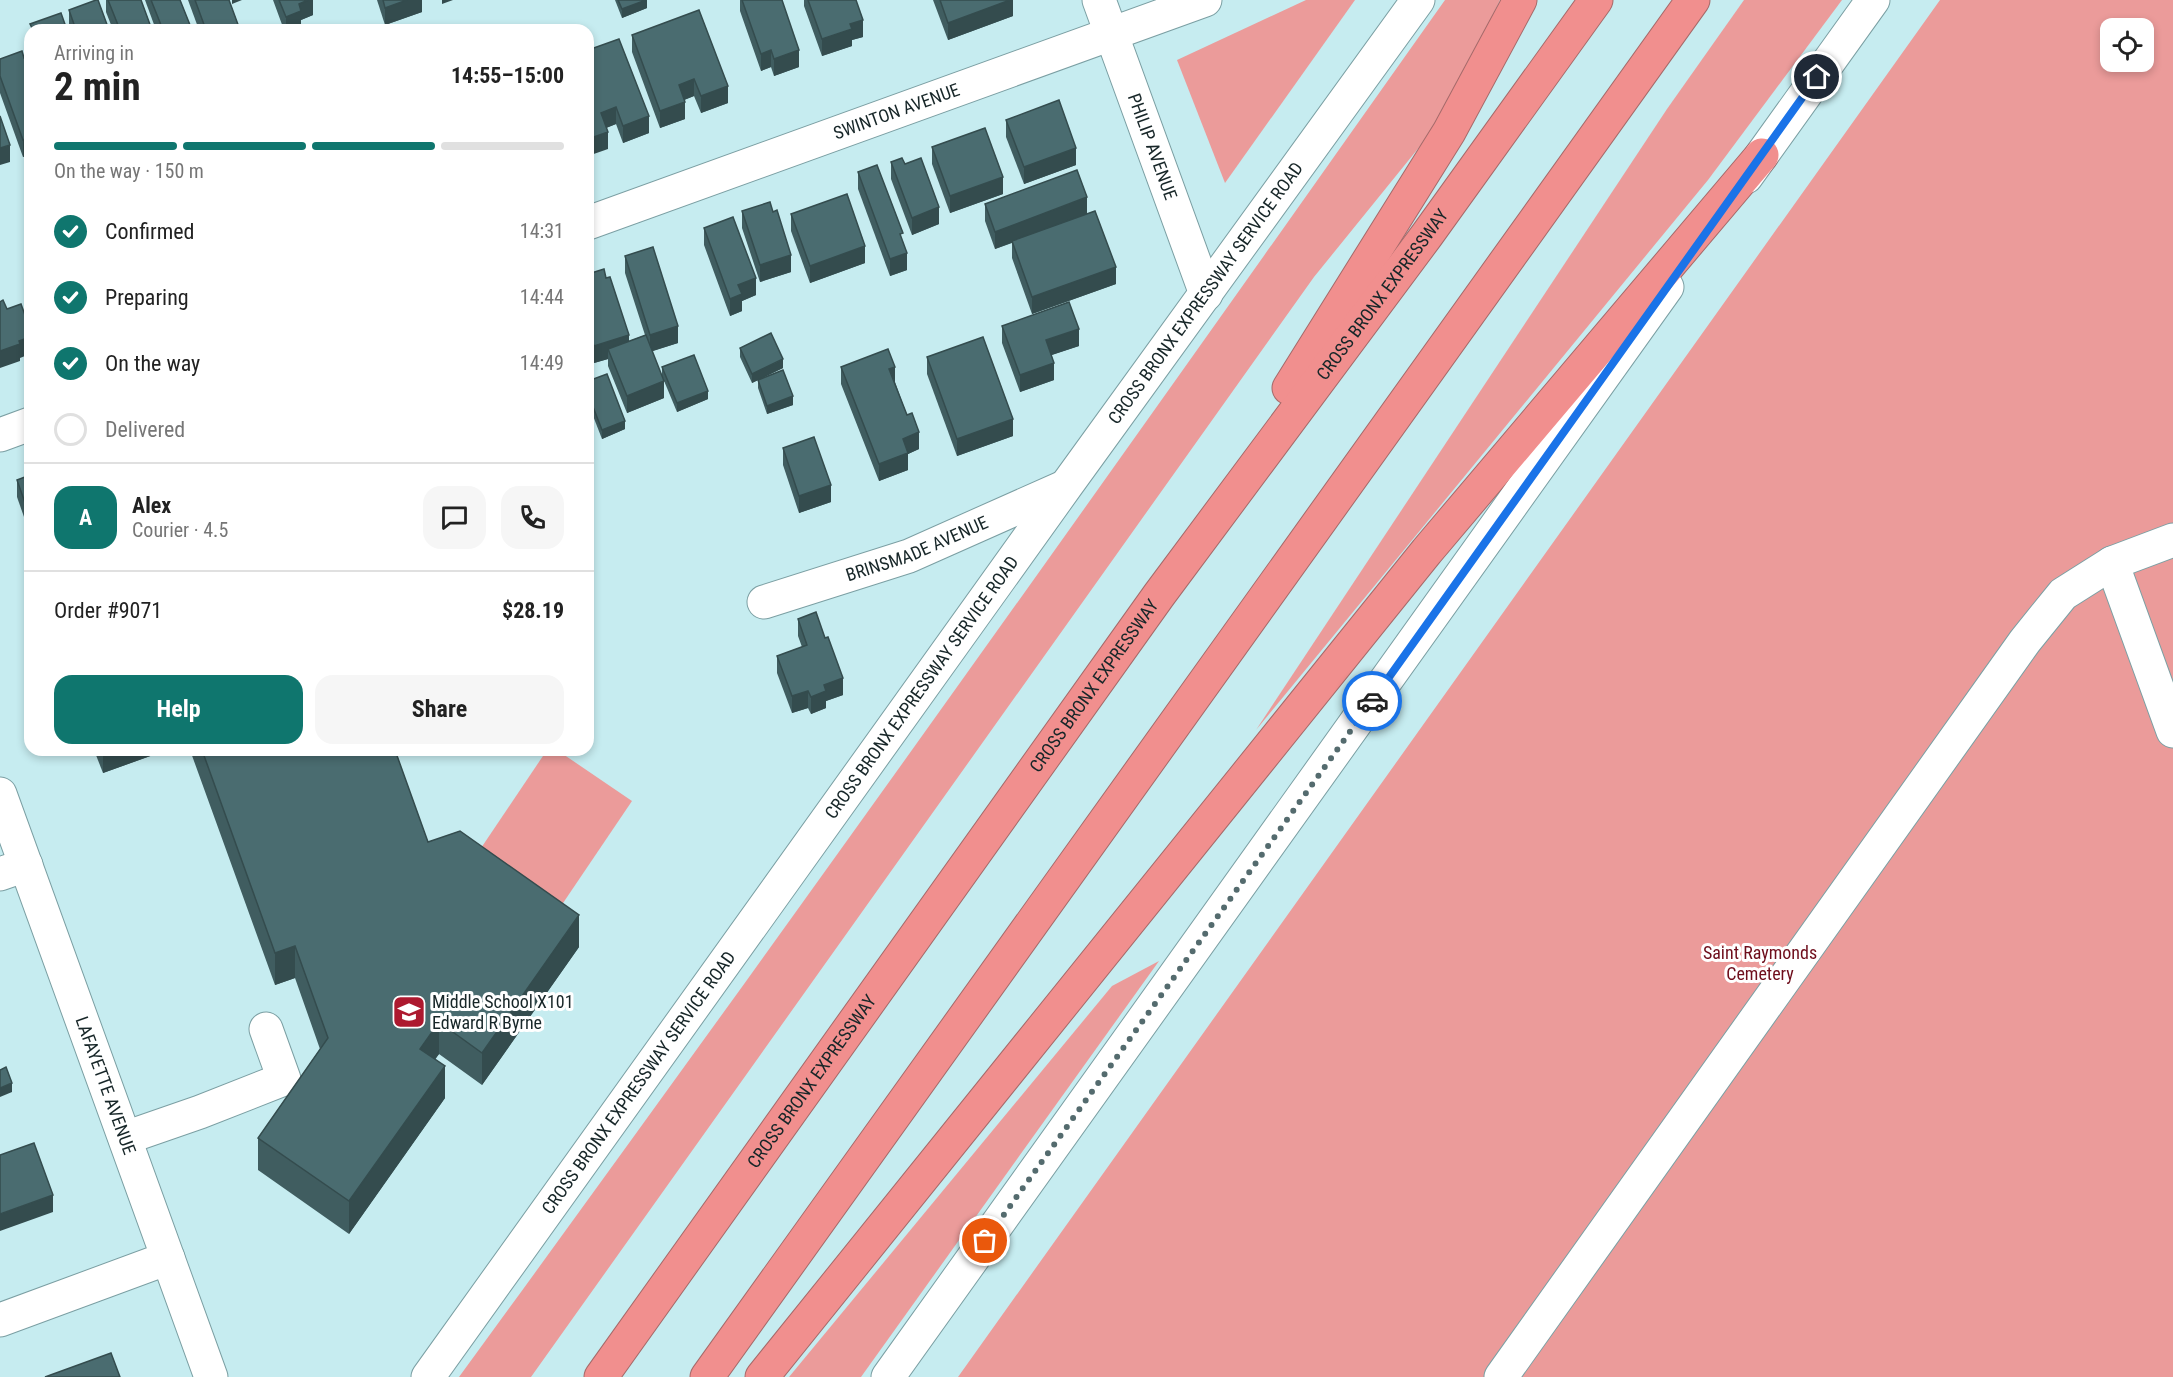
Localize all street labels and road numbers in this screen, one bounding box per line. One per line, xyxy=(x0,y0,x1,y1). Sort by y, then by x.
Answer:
street label: SWINTON AVENUE xyxy=(830,79,962,143)
street label: PHILIP AVENUE xyxy=(1124,90,1182,203)
street label: CROSS BRONX EXPRESSWAY SERVICE ROAD xyxy=(1103,158,1307,428)
street label: CROSS BRONX EXPRESSWAY xyxy=(1312,204,1453,384)
street label: BRINSMADE AVENUE xyxy=(843,511,991,585)
street label: CROSS BRONX EXPRESSWAY SERVICE ROAD xyxy=(820,552,1022,823)
street label: CROSS BRONX EXPRESSWAY xyxy=(1025,595,1163,776)
street label: CROSS BRONX EXPRESSWAY SERVICE ROAD xyxy=(537,947,739,1218)
street label: CROSS BRONX EXPRESSWAY xyxy=(743,990,881,1172)
street label: LAFAYETTE AVENUE xyxy=(71,1013,141,1157)

